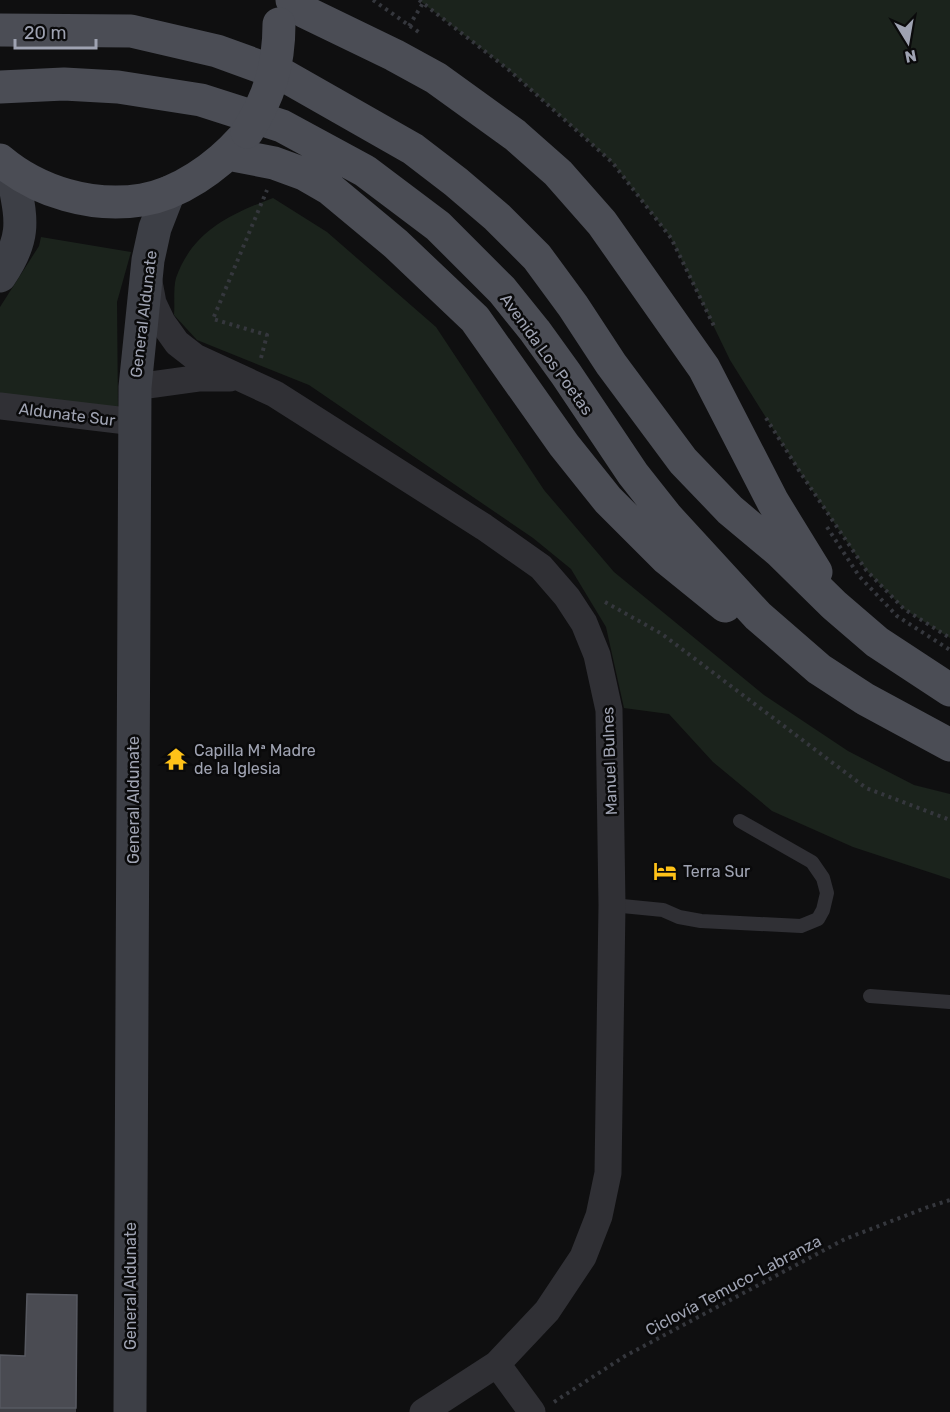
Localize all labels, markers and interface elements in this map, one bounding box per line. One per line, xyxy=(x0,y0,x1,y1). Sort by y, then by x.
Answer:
scale bar xyxy=(15,12,96,50)
north arrow xyxy=(878,12,938,72)
text: 20 m xyxy=(24,22,66,44)
text: N xyxy=(903,46,918,67)
street label: General Aldunate xyxy=(126,249,161,379)
street label: Avenida Los Poetas xyxy=(496,290,597,419)
street label: Aldunate Sur xyxy=(18,399,116,430)
street label: Manuel Bulnes xyxy=(598,706,621,816)
street label: General Aldunate xyxy=(124,736,143,864)
place label: Capilla Mª Madre de la Iglesia xyxy=(194,741,316,778)
temple icon: Capilla Mª Madre de la Iglesia xyxy=(163,746,189,772)
hotel icon: Terra Sur xyxy=(652,858,678,884)
place label: Terra Sur xyxy=(683,862,750,881)
street label: General Aldunate xyxy=(121,1222,140,1350)
street label: Ciclovía Temuco-Labranza xyxy=(642,1231,824,1340)

